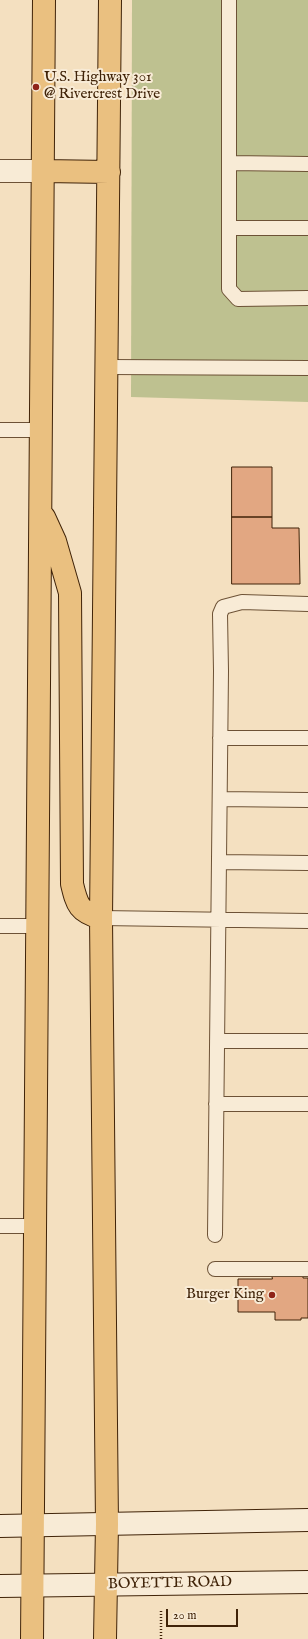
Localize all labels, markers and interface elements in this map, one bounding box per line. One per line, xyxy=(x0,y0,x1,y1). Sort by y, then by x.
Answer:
place label: U.S. Highway 301 @ Rivercrest Drive xyxy=(44,69,160,104)
marker: U.S. Highway 301 @ Rivercrest Drive xyxy=(31,82,41,92)
place label: Burger King xyxy=(186,1286,264,1304)
marker: Burger King xyxy=(267,1290,277,1300)
street label: BOYETTE ROAD xyxy=(108,1574,232,1594)
scale bar xyxy=(168,1601,240,1627)
text: 20 m xyxy=(173,1608,196,1623)

